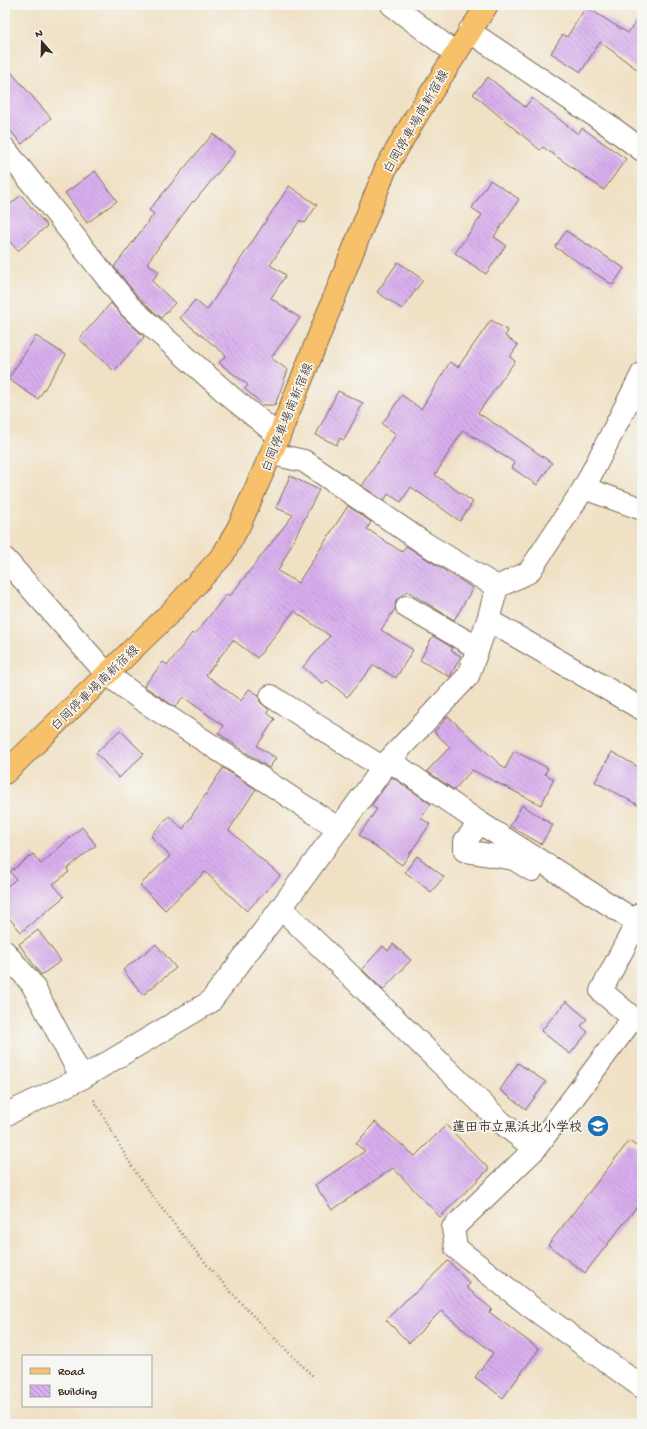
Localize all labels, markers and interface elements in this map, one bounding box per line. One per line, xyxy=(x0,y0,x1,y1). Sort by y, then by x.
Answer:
north arrow xyxy=(22,22,62,62)
text: N xyxy=(34,28,45,41)
street label: 白岡停車場南新宿線 xyxy=(381,66,453,177)
street label: 白岡停車場南新宿線 xyxy=(259,360,318,475)
street label: 白岡停車場南新宿線 xyxy=(48,641,144,735)
school or university icon: 蓮田市立黒浜北小学校 xyxy=(585,1113,611,1139)
place label: 蓮田市立黒浜北小学校 xyxy=(452,1120,582,1136)
legend xyxy=(22,1355,152,1407)
text: Road xyxy=(58,1366,85,1380)
text: Building xyxy=(57,1386,97,1400)

